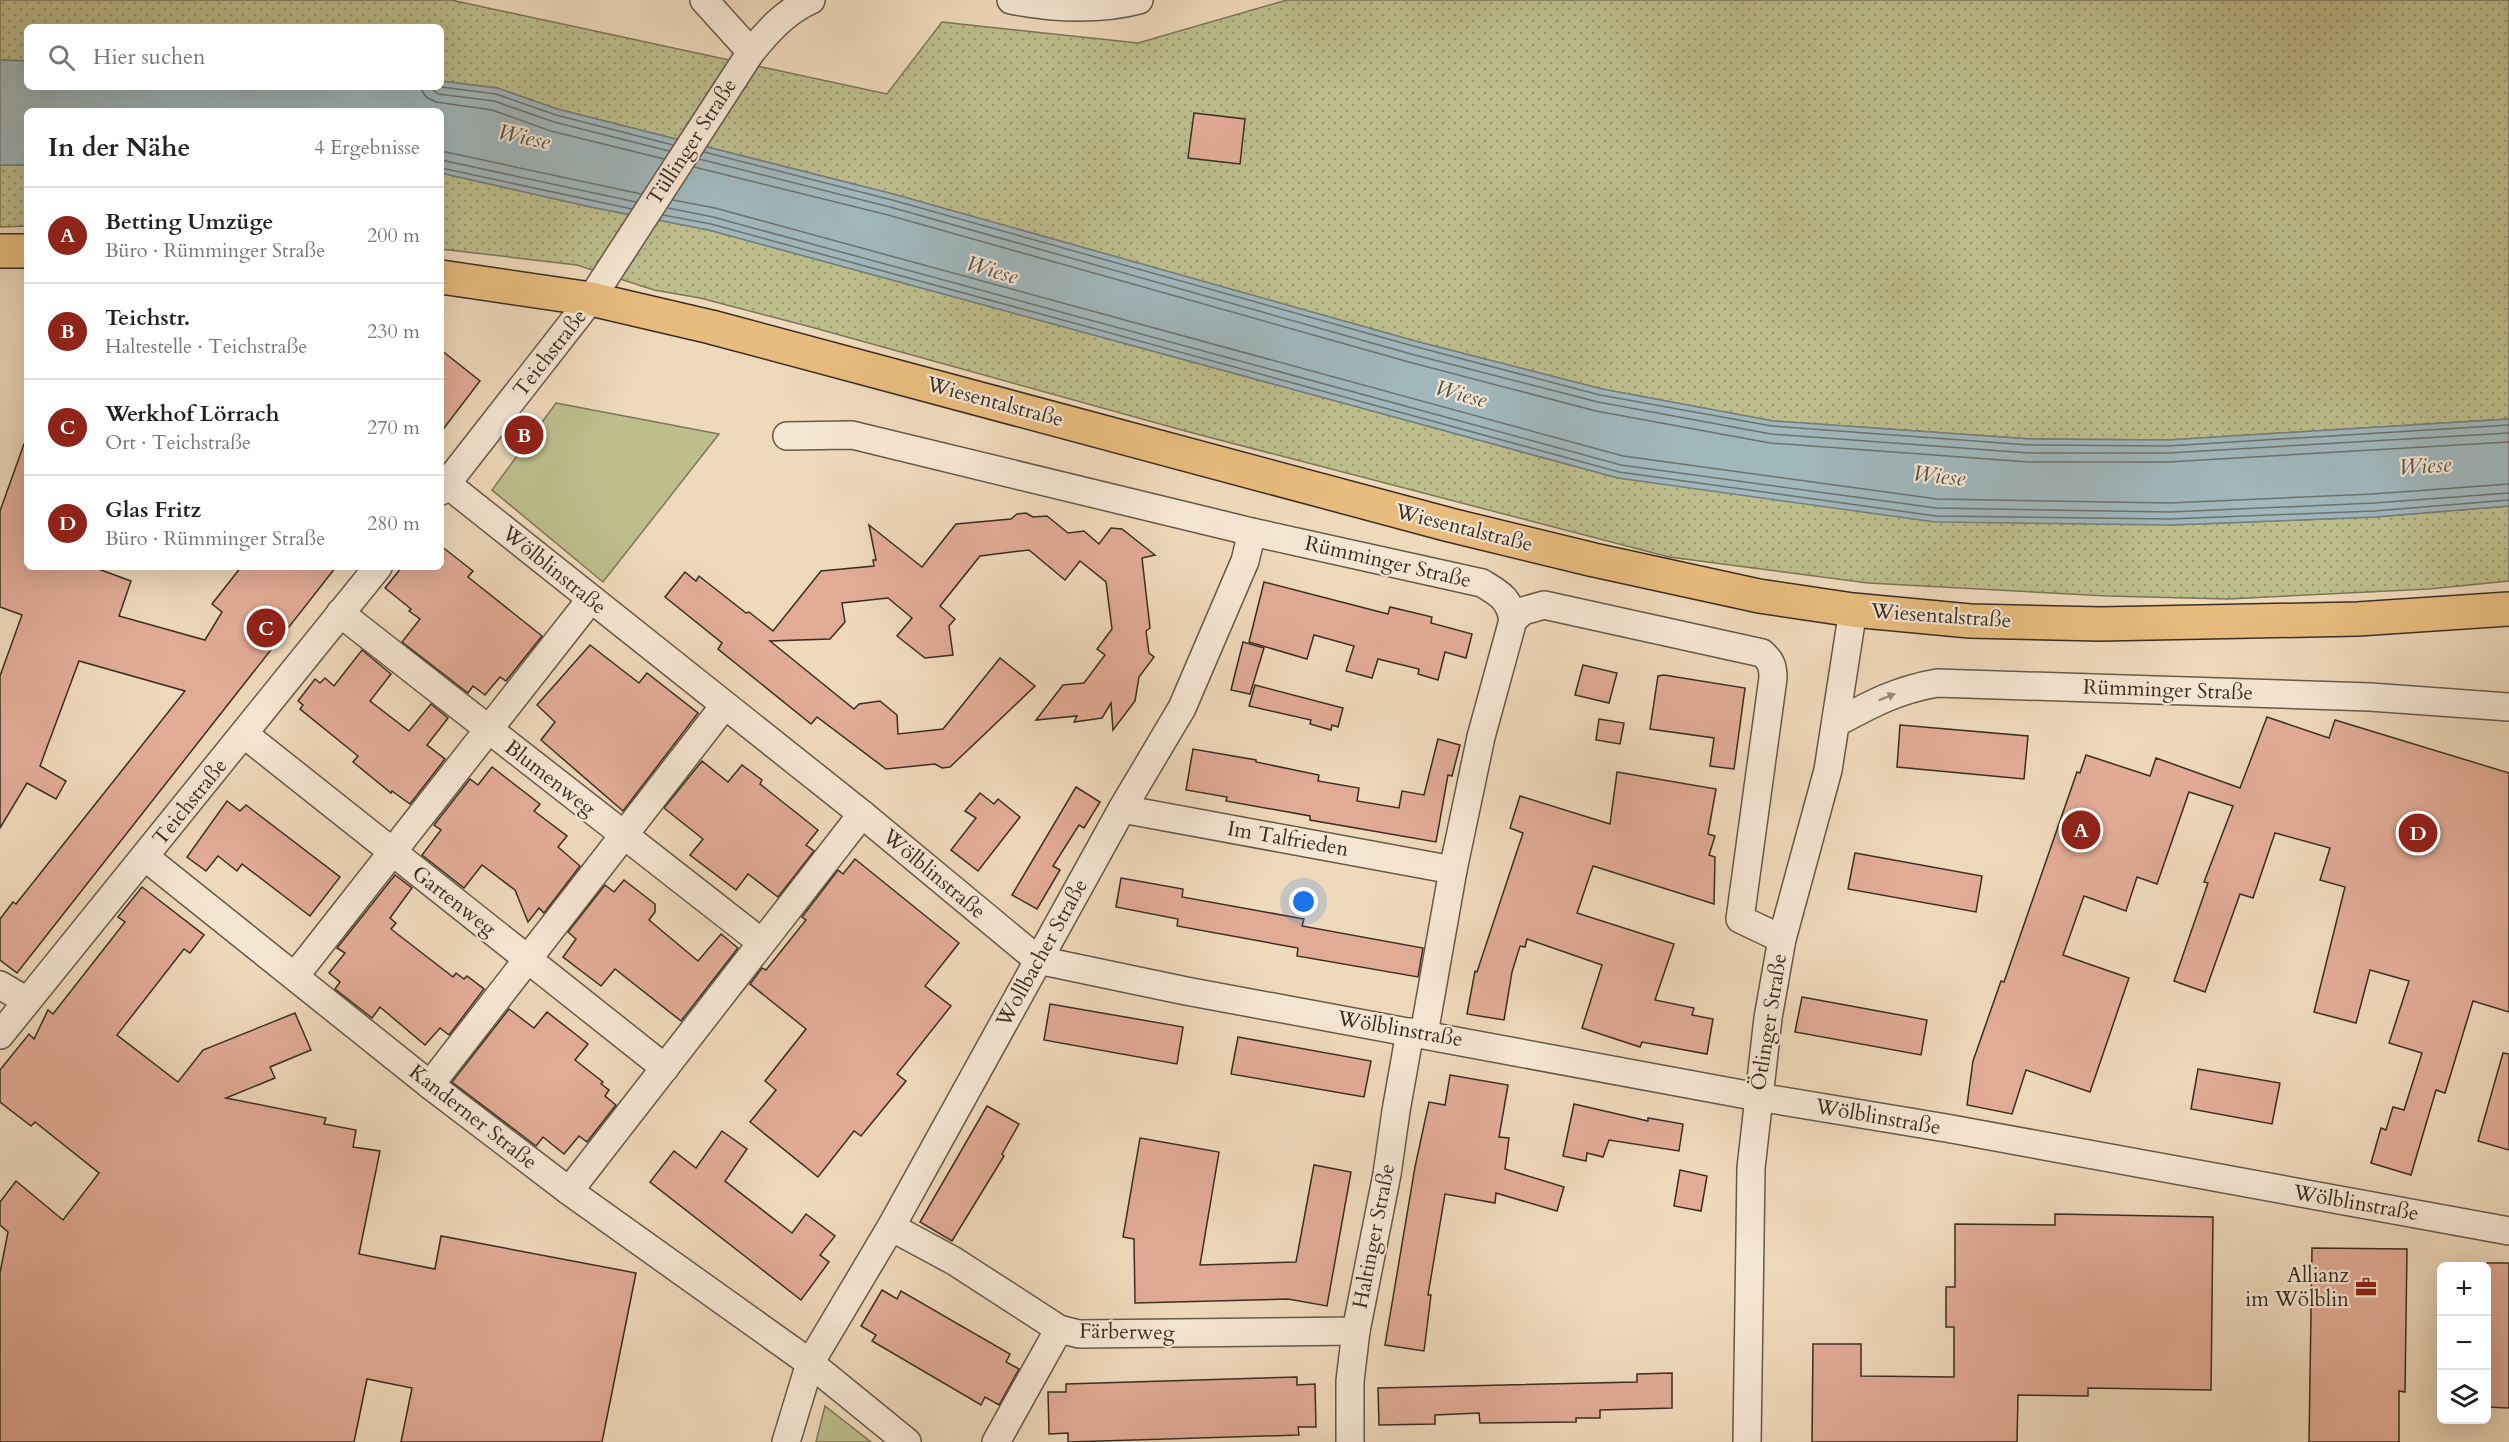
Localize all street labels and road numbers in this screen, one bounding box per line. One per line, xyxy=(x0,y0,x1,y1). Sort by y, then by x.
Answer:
street label: Tüllinger Straße xyxy=(640,73,744,211)
street label: Teichstraße xyxy=(506,303,594,403)
street label: Wiesentalstraße xyxy=(922,370,1067,434)
street label: Wiesentalstraße xyxy=(1391,497,1536,559)
street label: Wölblinstraße xyxy=(495,518,612,621)
street label: Rümminger Straße xyxy=(1302,529,1474,595)
street label: Wiesentalstraße xyxy=(1869,597,2012,635)
street label: Rümminger Straße xyxy=(2083,673,2253,707)
street label: Blumenweg xyxy=(498,733,602,823)
street label: Teichstraße xyxy=(146,752,234,852)
street label: Im Talfrieden xyxy=(1225,814,1351,864)
street label: Wölblinstraße xyxy=(875,822,992,926)
street label: Gartenweg xyxy=(406,859,502,943)
street label: Wollbacher Straße xyxy=(989,874,1095,1033)
street label: Ötlinger Straße xyxy=(1744,951,1794,1093)
street label: Wölblinstraße xyxy=(1334,1004,1465,1054)
street label: Kanderner Straße xyxy=(403,1058,543,1176)
street label: Wölblinstraße xyxy=(1812,1092,1943,1142)
street label: Haltinger Straße xyxy=(1346,1161,1402,1311)
street label: Wölblinstraße xyxy=(2290,1178,2421,1228)
street label: Färberweg xyxy=(1079,1317,1175,1347)

